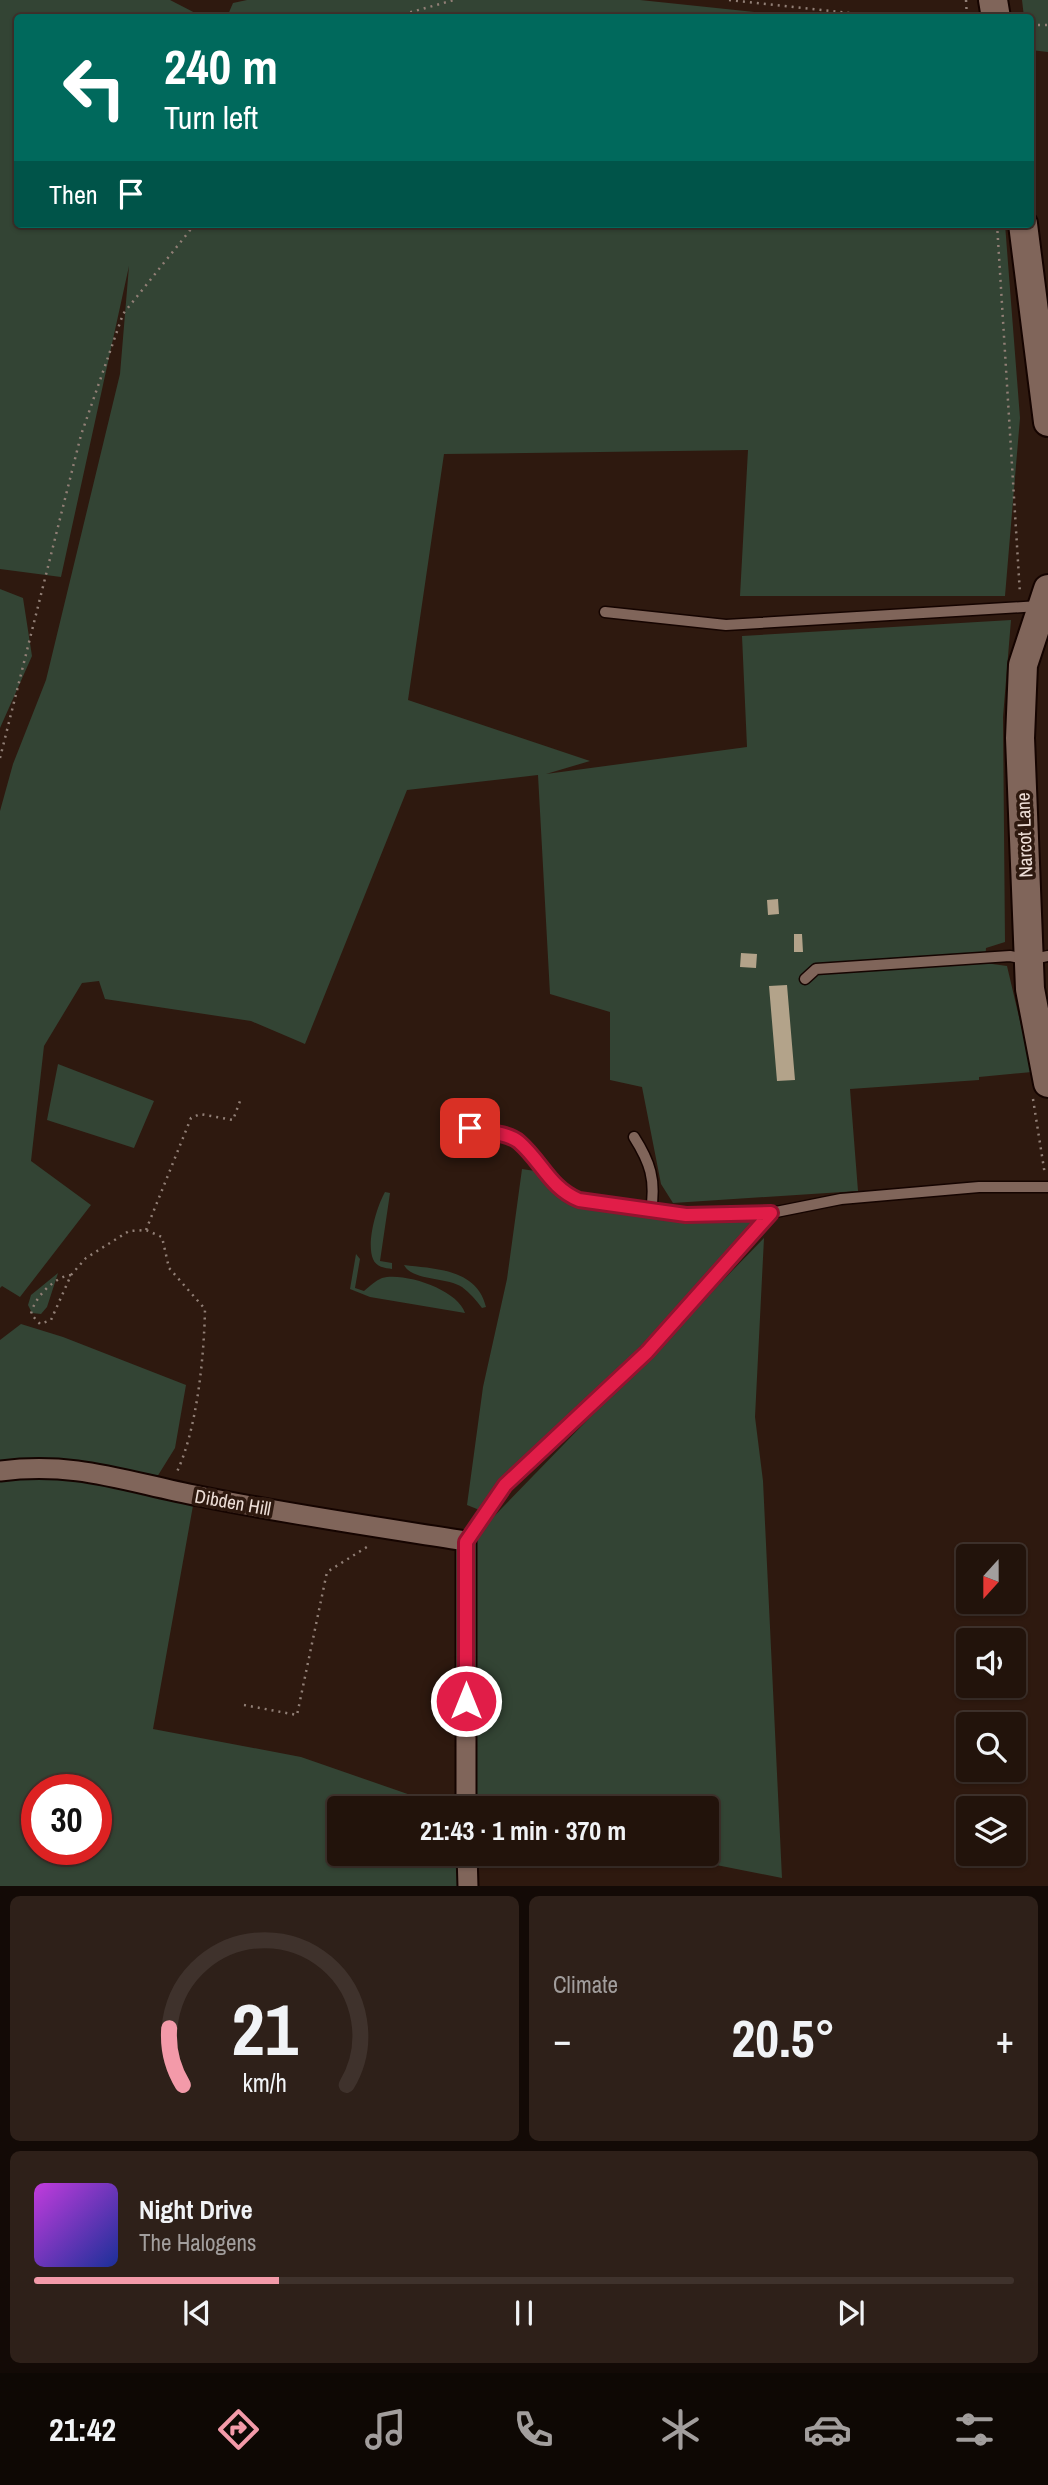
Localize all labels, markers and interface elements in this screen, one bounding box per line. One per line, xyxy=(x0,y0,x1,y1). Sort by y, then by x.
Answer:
text: 240 m xyxy=(164,33,278,99)
icon: left xyxy=(49,42,140,133)
text: Turn left xyxy=(164,96,258,139)
icon: arrive xyxy=(112,175,150,213)
text: Then xyxy=(49,177,98,212)
street label: Narcot Lane xyxy=(1010,792,1038,878)
pin xyxy=(440,1098,500,1158)
icon: arrive xyxy=(451,1109,489,1147)
street label: Dibden Hill xyxy=(193,1483,273,1521)
north arrow xyxy=(956,1544,1026,1614)
map controls xyxy=(956,1544,1026,1866)
button: sound xyxy=(956,1628,1026,1698)
position arrow xyxy=(429,1664,503,1738)
button: search xyxy=(956,1712,1026,1782)
speed limit sign: 30 xyxy=(21,1774,112,1865)
button: layers xyxy=(956,1796,1026,1866)
text: 21:43 · 1 min · 370 m xyxy=(420,1813,626,1848)
text: Climate xyxy=(553,1969,618,2000)
text: 21 xyxy=(231,1980,298,2078)
text: 20.5° xyxy=(732,2003,835,2073)
text: − xyxy=(553,2014,571,2065)
text: + xyxy=(996,2014,1014,2065)
text: km/h xyxy=(242,2065,287,2099)
text: Night Drive xyxy=(139,2192,253,2227)
text: The Halogens xyxy=(139,2227,256,2258)
icon: previous xyxy=(178,2294,216,2332)
icon: pause xyxy=(505,2294,543,2332)
icon: next xyxy=(832,2294,870,2332)
icon: directions xyxy=(214,2405,263,2454)
icon: music xyxy=(361,2405,410,2454)
icon: phone xyxy=(509,2405,558,2454)
icon: climate xyxy=(656,2405,705,2454)
icon: car xyxy=(803,2405,852,2454)
icon: filters xyxy=(950,2405,999,2454)
text: 21:42 xyxy=(49,2408,116,2451)

